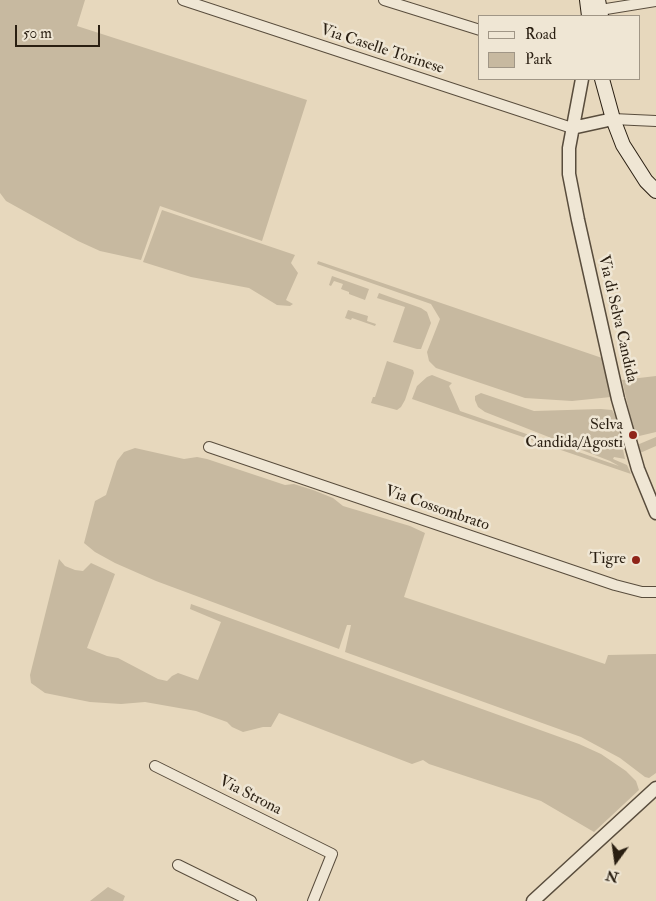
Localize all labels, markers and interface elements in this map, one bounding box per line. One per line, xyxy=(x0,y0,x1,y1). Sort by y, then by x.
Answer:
scale bar xyxy=(18,15,102,47)
legend xyxy=(478,15,641,80)
street label: Via Caselle Torinese xyxy=(318,21,446,79)
text: 50 m xyxy=(23,24,52,43)
text: Road xyxy=(525,25,556,44)
text: Park xyxy=(525,50,552,69)
street label: Via di Selva Candida xyxy=(593,253,641,385)
place label: Selva Candida/Agosti xyxy=(525,416,623,454)
marker: Selva Candida/Agosti xyxy=(627,429,639,441)
street label: Via Cossombrato xyxy=(382,482,492,536)
place label: Tigre xyxy=(590,550,626,570)
marker: Tigre xyxy=(630,554,642,566)
street label: Via Strona xyxy=(215,772,285,820)
north arrow xyxy=(591,836,641,886)
text: N xyxy=(604,866,620,886)

